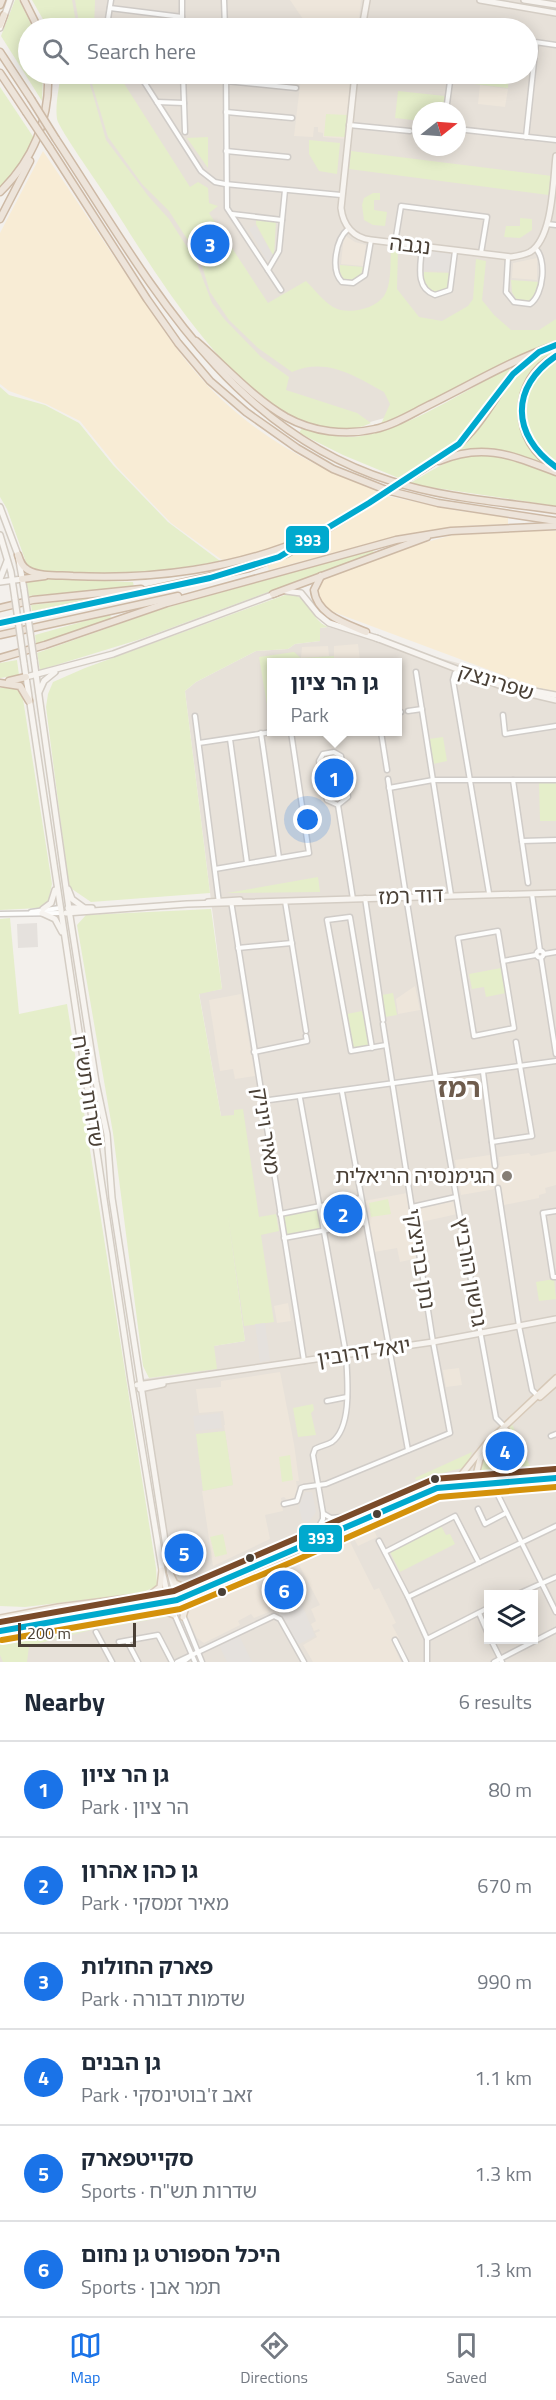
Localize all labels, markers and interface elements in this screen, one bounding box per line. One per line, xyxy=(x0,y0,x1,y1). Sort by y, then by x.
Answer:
search box xyxy=(18,18,538,84)
text: Search here xyxy=(87,34,196,68)
icon: search xyxy=(39,35,72,68)
north arrow xyxy=(412,102,466,156)
pin: 3 xyxy=(190,222,230,266)
street label: נגבה xyxy=(388,226,432,262)
line badge: 393 xyxy=(285,525,330,554)
text: 393 xyxy=(295,528,321,552)
street label: שפרינצק xyxy=(454,654,538,708)
popup xyxy=(267,658,402,736)
text: גן הר ציון xyxy=(290,665,379,699)
text: Park xyxy=(290,699,329,730)
pin: 1 xyxy=(314,756,354,800)
your location xyxy=(293,805,322,834)
street label: דוד רמז xyxy=(378,878,444,912)
street label: שדרות תש"ח xyxy=(64,1032,114,1149)
district label: רמז xyxy=(437,1066,481,1107)
street label: מאיר ויניק xyxy=(244,1085,290,1177)
place label: הגימנסיה הריאלית xyxy=(335,1159,495,1191)
marker: הגימנסיה הריאלית xyxy=(500,1169,514,1183)
pin: 2 xyxy=(324,1192,362,1236)
street label: נתן ברניצקי xyxy=(397,1206,445,1311)
street label: גרשון הורביץ xyxy=(446,1215,496,1329)
street label: יואל דרובין xyxy=(315,1328,413,1374)
pin: 4 xyxy=(486,1428,524,1474)
unlabelled marker xyxy=(429,1473,441,1485)
unlabelled marker xyxy=(371,1508,383,1520)
line badge: 393 xyxy=(298,1524,343,1553)
text: 393 xyxy=(308,1526,334,1550)
pin: 5 xyxy=(164,1530,204,1576)
unlabelled marker xyxy=(244,1552,256,1564)
pin: 6 xyxy=(264,1568,304,1612)
unlabelled marker xyxy=(216,1586,228,1598)
map controls xyxy=(484,1590,538,1644)
button: layers xyxy=(484,1590,538,1644)
scale bar xyxy=(18,1620,136,1648)
text: 200 m xyxy=(27,1621,71,1645)
text: Nearby xyxy=(24,1682,105,1721)
text: 6 results xyxy=(459,1686,532,1717)
text: גן הר ציון xyxy=(81,1757,169,1791)
text: 1 xyxy=(38,1774,49,1805)
text: 80 m xyxy=(488,1774,532,1805)
text: Park · הר ציון xyxy=(81,1791,189,1822)
text: גן כהן אהרון xyxy=(81,1853,198,1887)
text: 2 xyxy=(38,1870,49,1901)
text: 670 m xyxy=(477,1870,532,1901)
text: Park · מאיר זמסקי xyxy=(81,1887,229,1918)
text: פארק החולות xyxy=(81,1949,213,1983)
text: 3 xyxy=(38,1966,49,1997)
text: 990 m xyxy=(477,1966,532,1997)
text: Park · שדמות דבורה xyxy=(81,1983,245,2014)
text: גן הבנים xyxy=(81,2045,161,2079)
text: 4 xyxy=(38,2062,49,2093)
text: 1.1 km xyxy=(475,2062,532,2093)
text: Park · זאב ז'בוטינסקי xyxy=(81,2079,253,2110)
text: סקייטפארק xyxy=(81,2141,194,2175)
text: 5 xyxy=(38,2158,49,2189)
text: 1.3 km xyxy=(475,2158,532,2189)
text: Sports · שדרות תש"ח xyxy=(81,2175,257,2206)
text: היכל הספורט גן נחום xyxy=(81,2237,280,2271)
text: 6 xyxy=(38,2254,49,2285)
text: 1.3 km xyxy=(475,2254,532,2285)
text: Sports · תמר אבן xyxy=(81,2271,221,2302)
tab: Map xyxy=(69,2329,102,2389)
tab: Directions xyxy=(240,2329,308,2389)
tab: Saved xyxy=(446,2329,487,2389)

